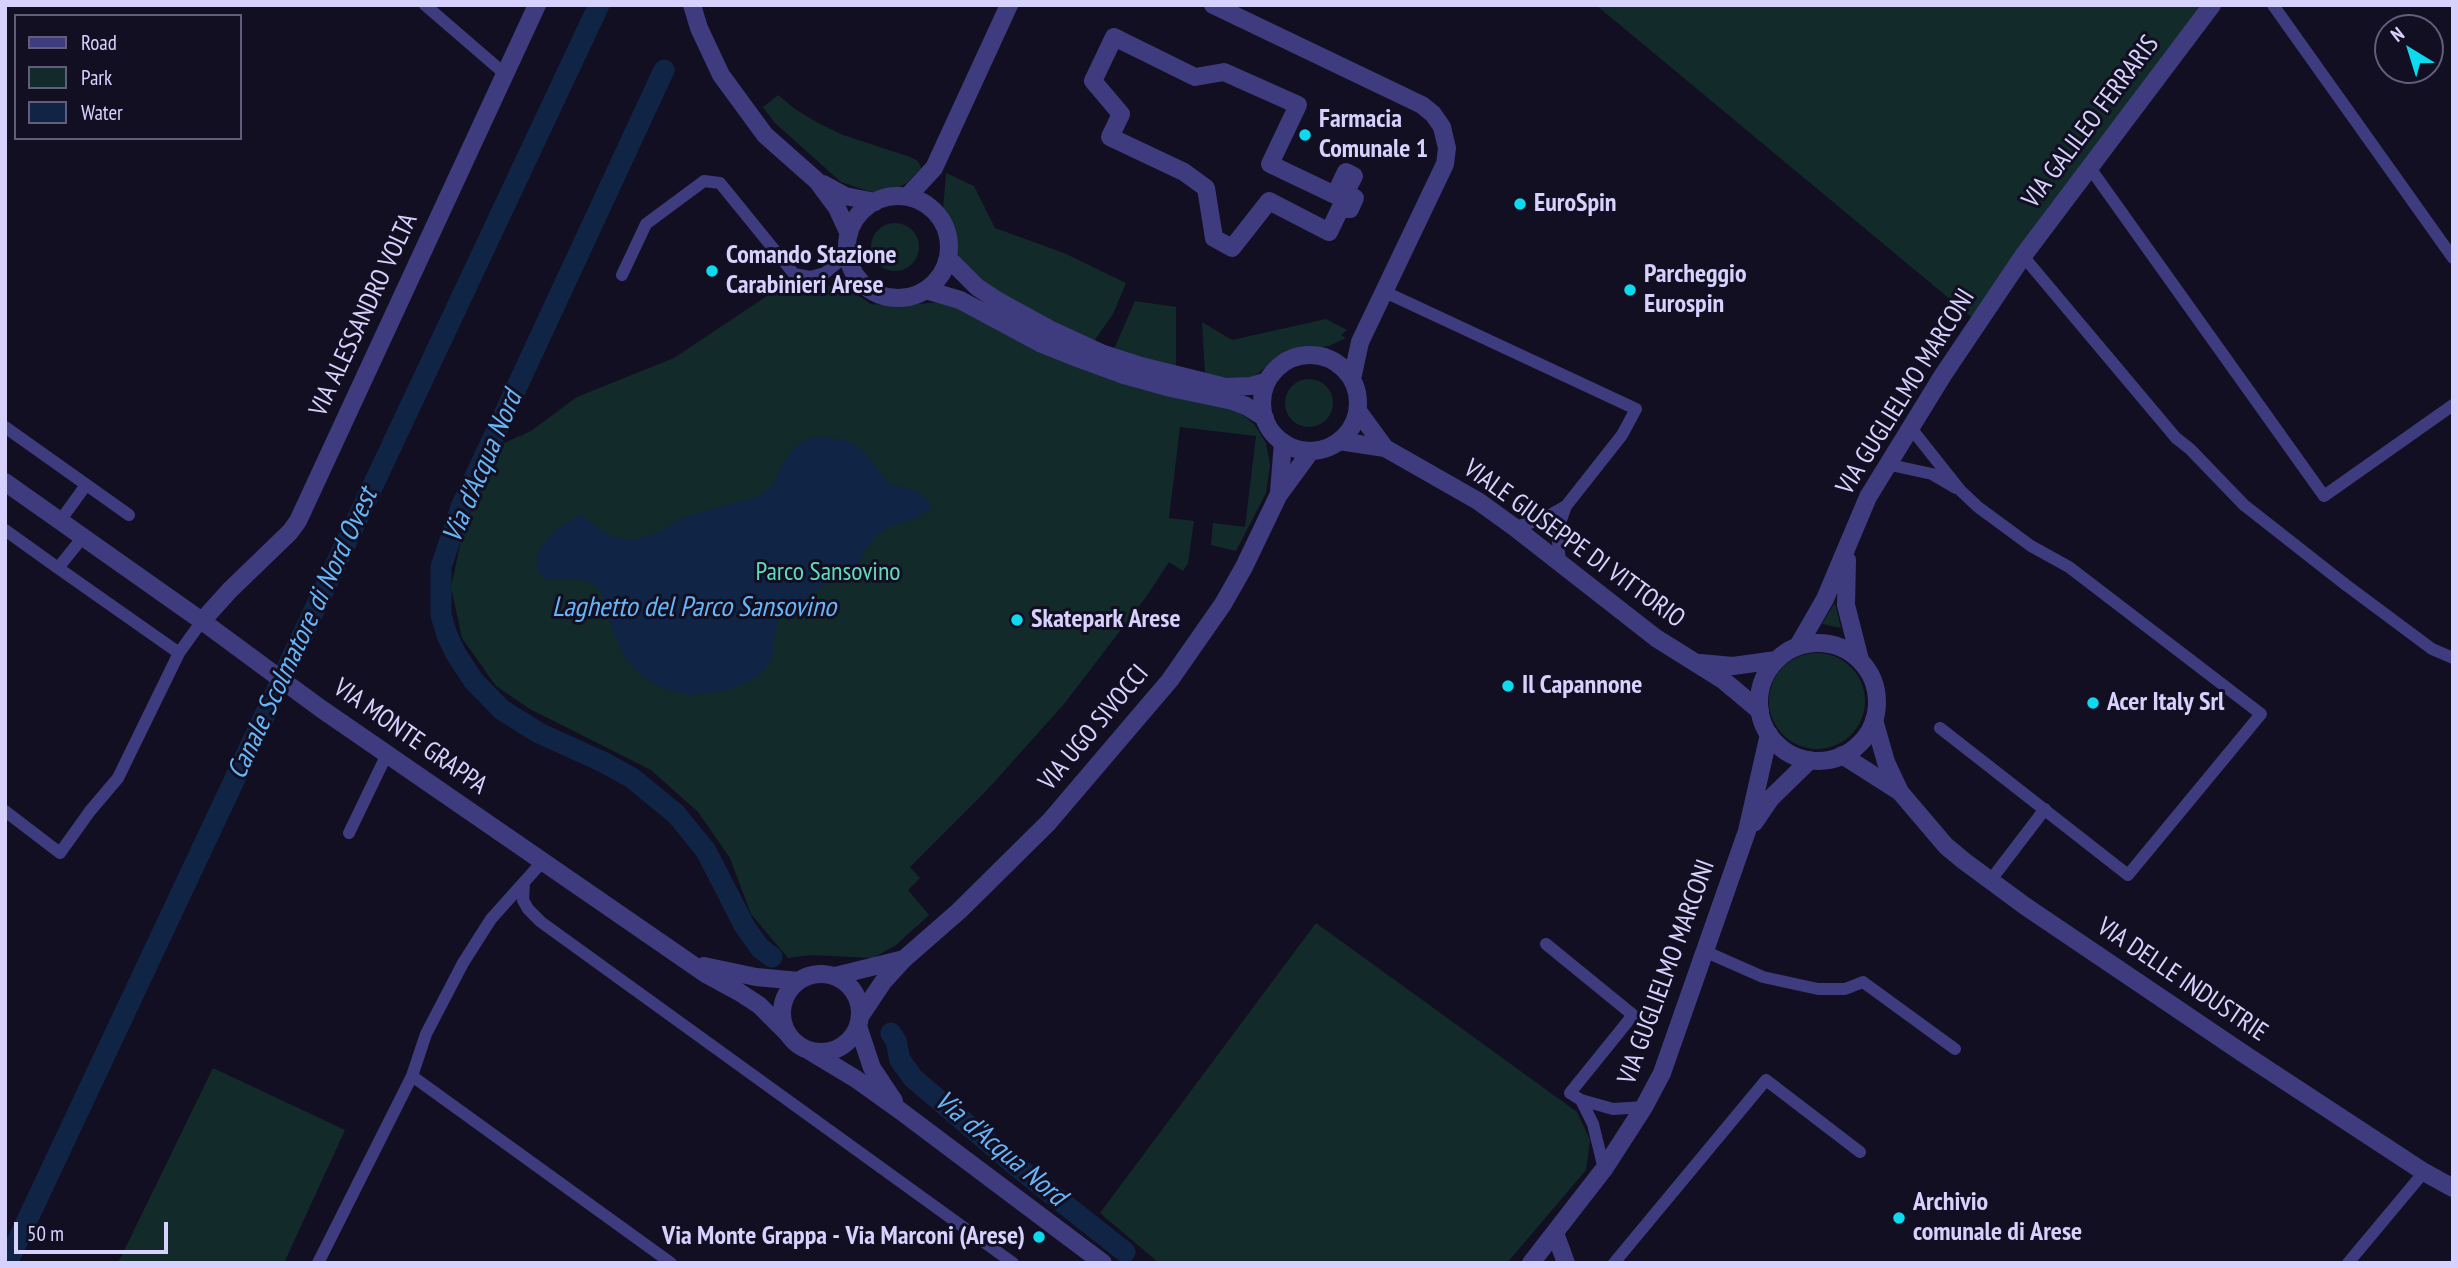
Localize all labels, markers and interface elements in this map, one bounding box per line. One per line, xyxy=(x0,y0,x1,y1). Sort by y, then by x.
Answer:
legend xyxy=(14,14,242,140)
north arrow xyxy=(2374,14,2444,84)
text: N xyxy=(2386,21,2409,47)
text: Road xyxy=(81,29,117,56)
street label: VIA GALILEO FERRARIS xyxy=(2016,30,2166,214)
text: Park xyxy=(81,64,112,91)
text: Water xyxy=(81,99,123,126)
place label: Farmacia Comunale 1 xyxy=(1319,104,1428,166)
marker: Farmacia Comunale 1 xyxy=(1297,127,1313,143)
place label: EuroSpin xyxy=(1534,188,1617,220)
marker: EuroSpin xyxy=(1512,196,1528,212)
street label: VIA ALESSANDRO VOLTA xyxy=(303,209,425,421)
place label: Comando Stazione Carabinieri Arese xyxy=(726,240,897,302)
place label: Parcheggio Eurospin xyxy=(1644,259,1747,320)
marker: Comando Stazione Carabinieri Arese xyxy=(704,263,720,279)
marker: Parcheggio Eurospin xyxy=(1622,282,1638,298)
street label: VIA GUGLIELMO MARCONI xyxy=(1830,283,1982,501)
water label: Via d'Acqua Nord xyxy=(436,386,530,548)
street label: VIALE GIUSEPPE DI VITTORIO xyxy=(1457,453,1691,635)
water label: Canale Scolmatore di Nord Ovest xyxy=(221,483,385,785)
park label: Parco Sansovino xyxy=(755,557,901,589)
water label: Laghetto del Parco Sansovino xyxy=(552,591,836,625)
place label: Skatepark Arese xyxy=(1031,604,1181,636)
marker: Skatepark Arese xyxy=(1009,612,1025,628)
street label: VIA UGO SIVOCCI xyxy=(1032,659,1156,797)
place label: Il Capannone xyxy=(1522,670,1642,702)
street label: VIA MONTE GRAPPA xyxy=(327,672,493,802)
marker: Il Capannone xyxy=(1500,678,1516,694)
place label: Acer Italy Srl xyxy=(2107,687,2224,719)
marker: Acer Italy Srl xyxy=(2085,695,2101,711)
street label: VIA GUGLIELMO MARCONI xyxy=(1612,856,1722,1088)
street label: VIA DELLE INDUSTRIE xyxy=(2091,912,2273,1048)
water label: Via d'Acqua Nord xyxy=(927,1084,1073,1214)
place label: Archivio comunale di Arese xyxy=(1913,1187,2082,1248)
scale bar xyxy=(18,1208,172,1252)
marker: Archivio comunale di Arese xyxy=(1891,1210,1907,1226)
text: 50 m xyxy=(27,1220,64,1247)
place label: Via Monte Grappa - Via Marconi (Arese) xyxy=(662,1221,1025,1253)
marker: Via Monte Grappa - Via Marconi (Arese) xyxy=(1031,1229,1047,1245)

